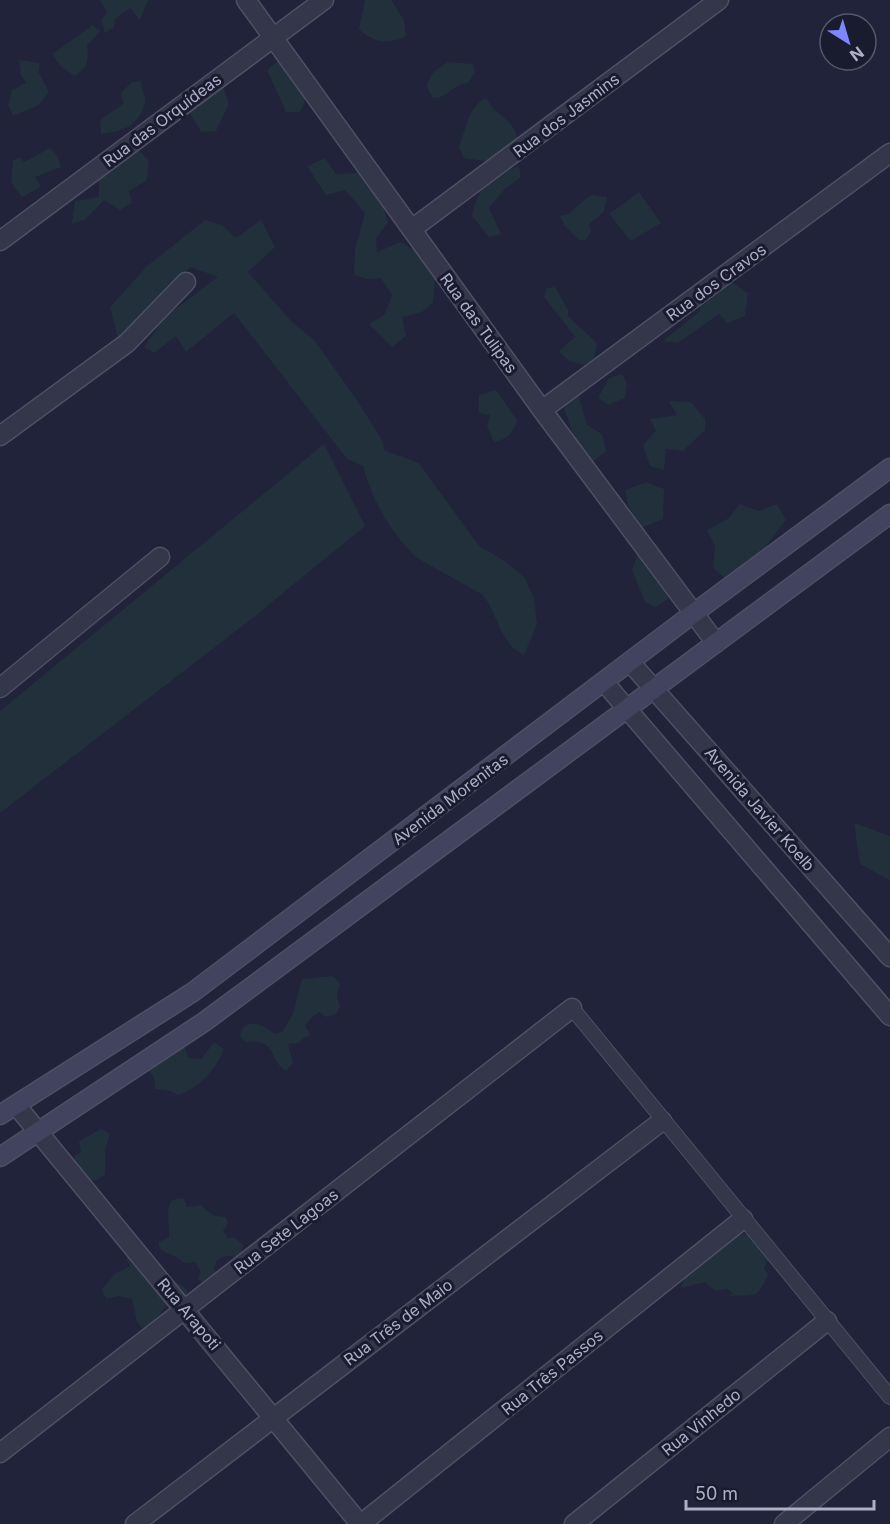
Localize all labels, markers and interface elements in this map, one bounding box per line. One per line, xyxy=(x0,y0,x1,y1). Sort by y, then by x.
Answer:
north arrow xyxy=(818,12,878,72)
text: N xyxy=(846,42,868,66)
street label: Rua das Orquídeas xyxy=(99,69,225,171)
street label: Rua dos Jasmins xyxy=(509,69,623,161)
street label: Rua dos Cravos xyxy=(662,239,770,325)
street label: Rua das Tulipas xyxy=(436,269,522,377)
street label: Avenida Javier Koelb xyxy=(701,743,819,875)
street label: Avenida Morenitas xyxy=(388,749,512,849)
street label: Rua Sete Lagoas xyxy=(230,1184,342,1278)
street label: Rua Arapoti xyxy=(153,1274,225,1354)
street label: Rua Três de Maio xyxy=(340,1275,456,1369)
street label: Rua Três Passos xyxy=(497,1325,607,1419)
street label: Rua Vinhedo xyxy=(657,1384,745,1460)
scale bar xyxy=(686,1473,874,1511)
text: 50 m xyxy=(695,1483,738,1504)

